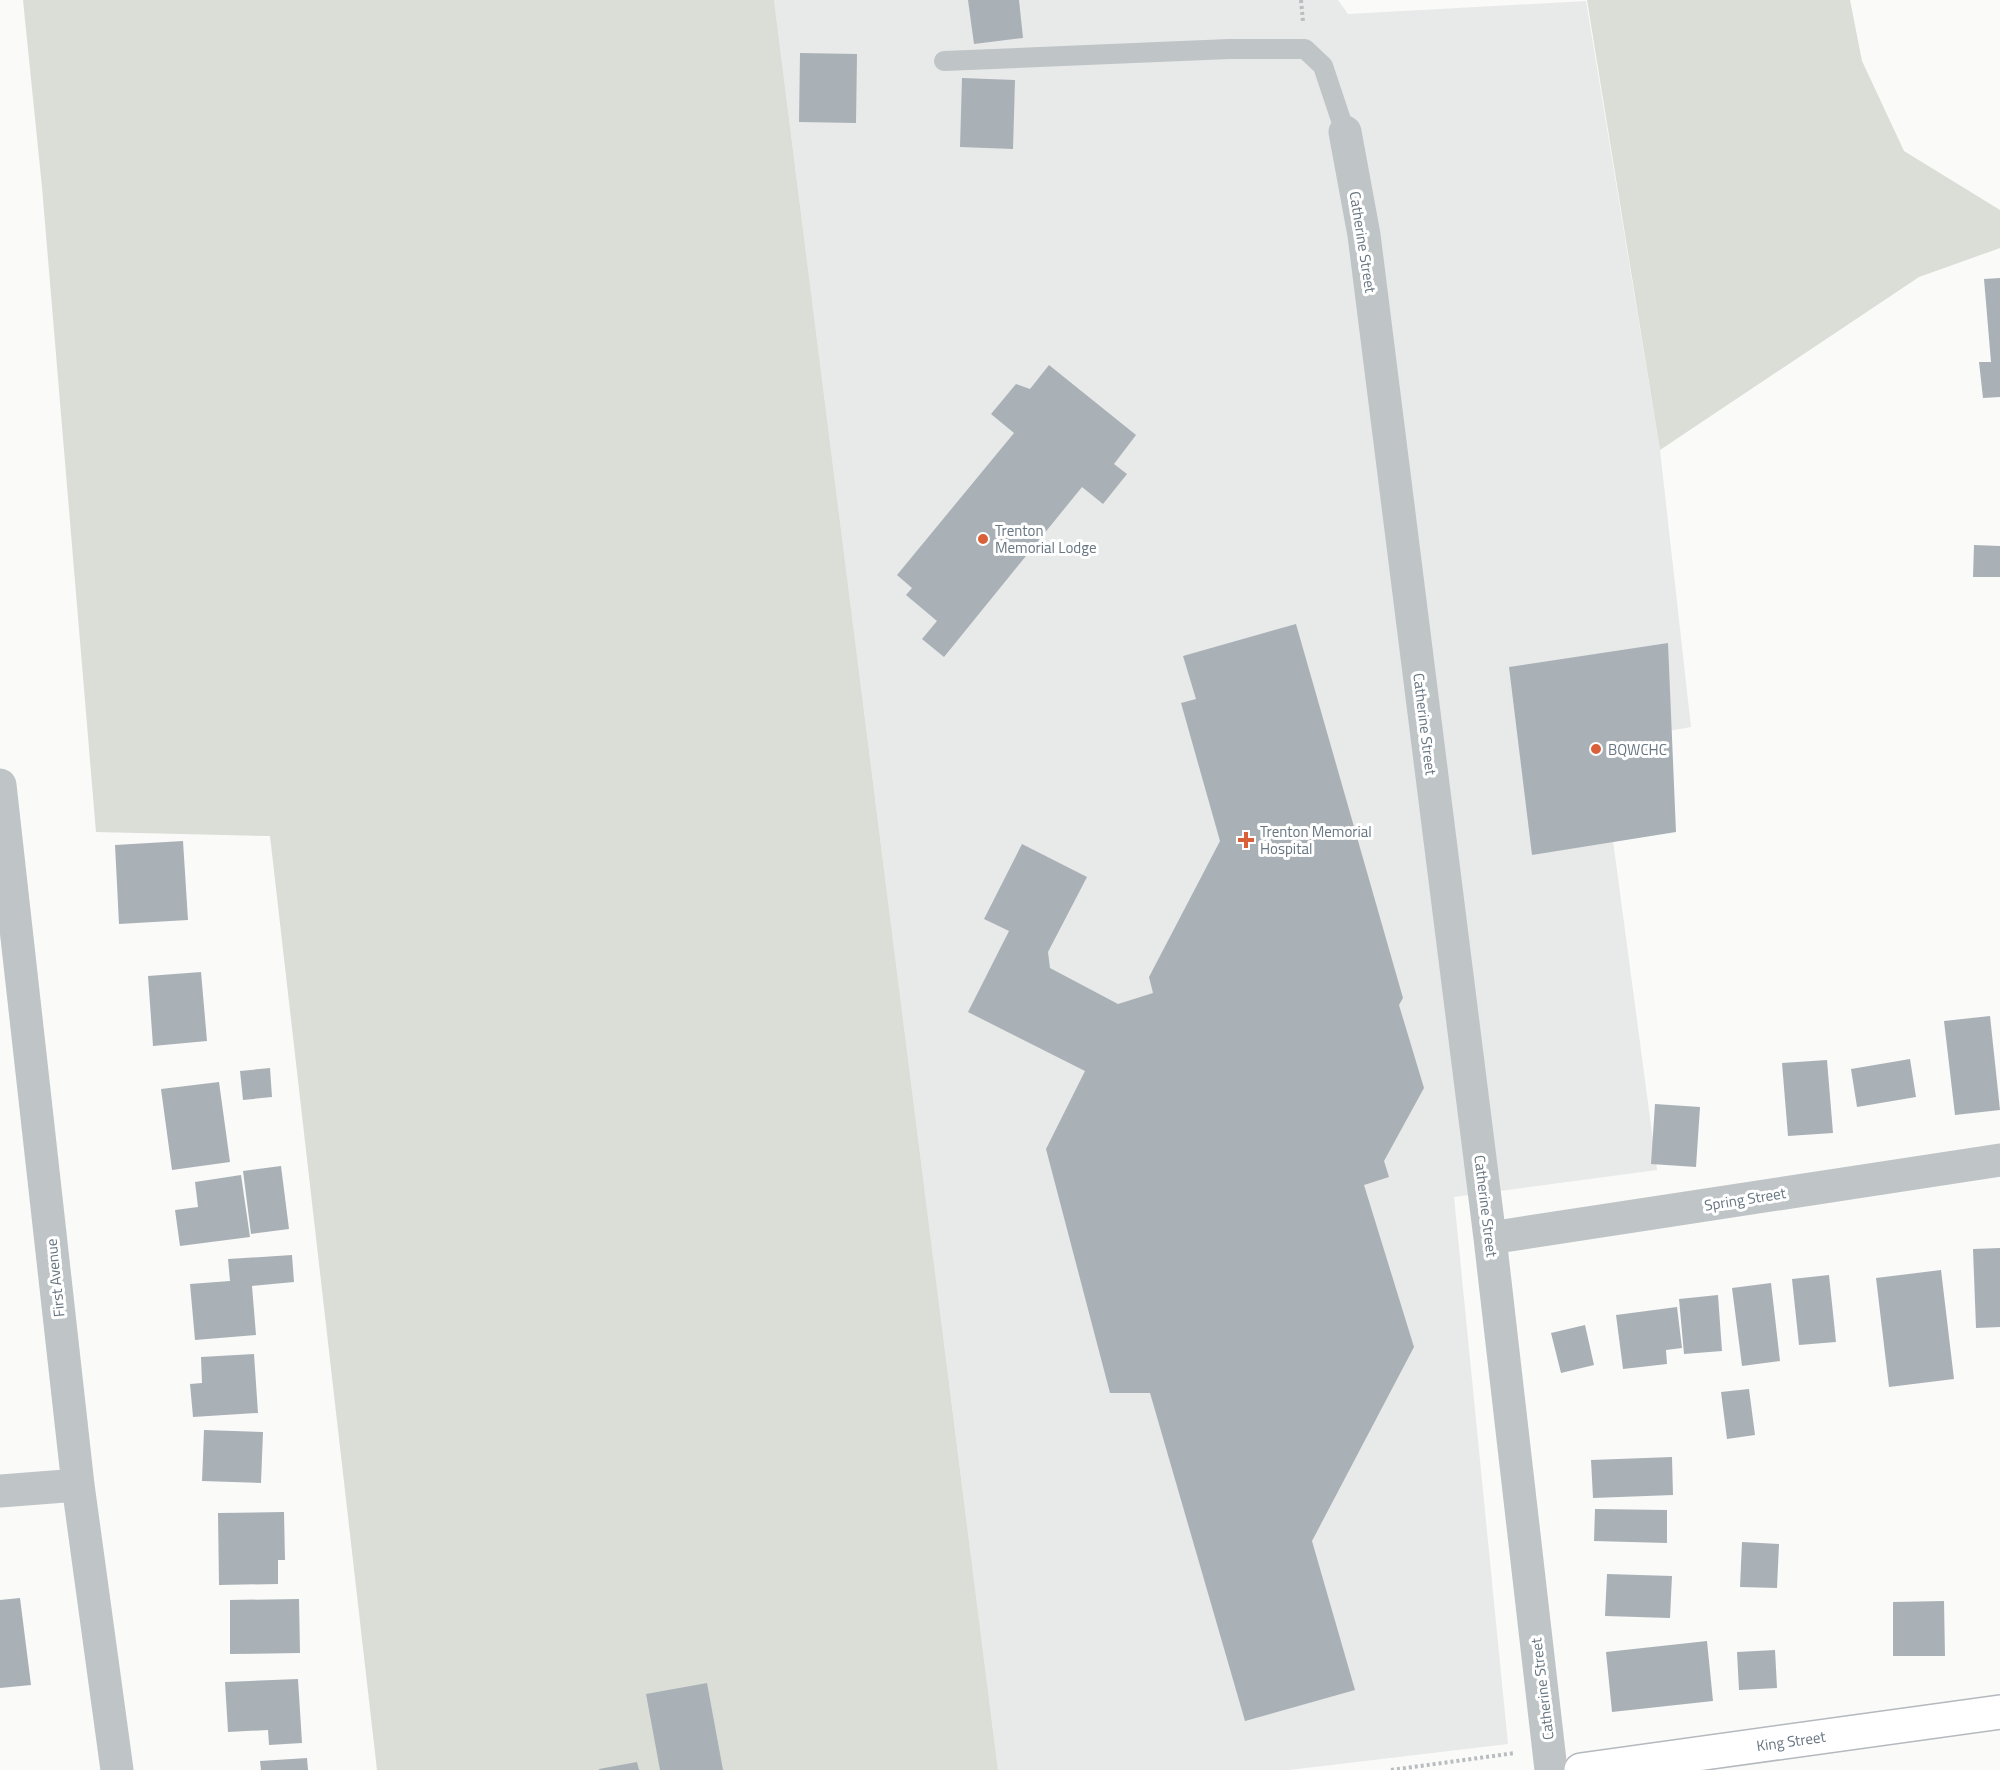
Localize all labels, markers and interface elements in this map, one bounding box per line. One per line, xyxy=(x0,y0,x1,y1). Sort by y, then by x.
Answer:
street label: Catherine Street xyxy=(1344,190,1383,295)
place label: Trenton Memorial Lodge xyxy=(995,519,1097,559)
marker: Trenton Memorial Lodge xyxy=(976,532,990,546)
street label: Catherine Street xyxy=(1407,672,1443,777)
place label: BQWCHC xyxy=(1608,738,1667,761)
marker: BQWCHC xyxy=(1589,742,1603,756)
place label: Trenton Memorial Hospital xyxy=(1260,820,1372,860)
marker: Trenton Memorial Hospital xyxy=(1237,831,1255,849)
street label: Catherine Street xyxy=(1468,1154,1504,1259)
street label: Spring Street xyxy=(1703,1181,1788,1217)
street label: First Avenue xyxy=(39,1238,71,1318)
street label: Catherine Street xyxy=(1524,1636,1560,1741)
street label: King Street xyxy=(1755,1725,1828,1757)

